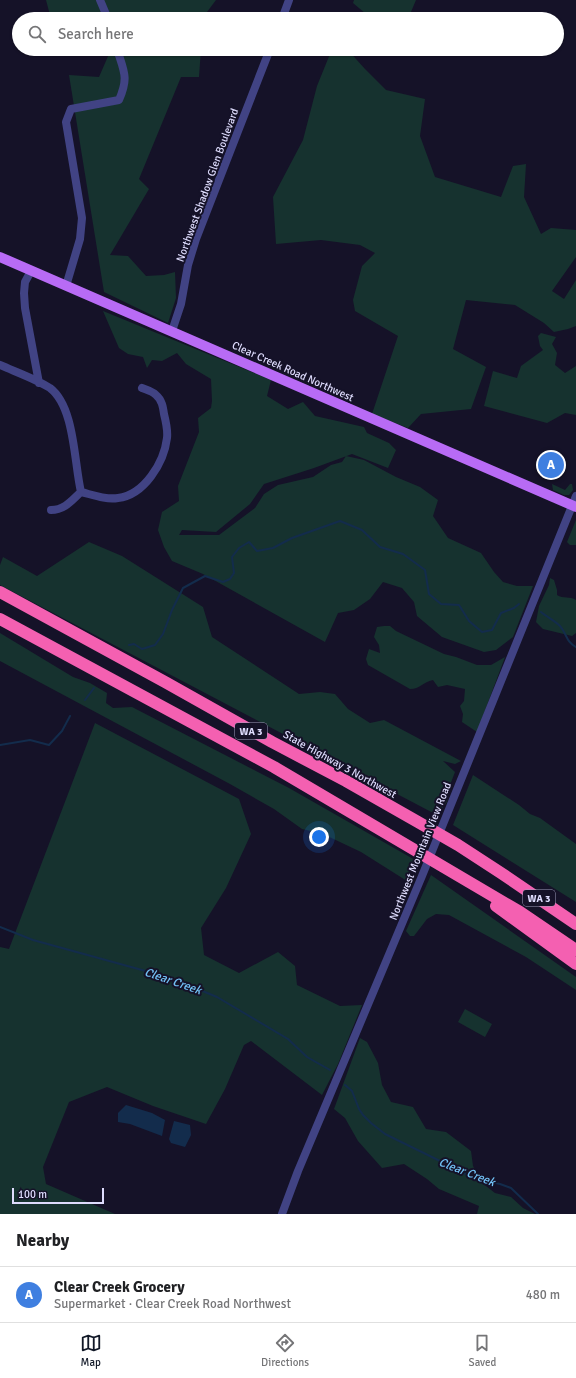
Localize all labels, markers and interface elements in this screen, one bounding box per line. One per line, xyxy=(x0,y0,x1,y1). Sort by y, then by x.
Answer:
search box xyxy=(12,12,564,56)
icon: search xyxy=(26,23,48,45)
text: Search here xyxy=(58,25,134,43)
street label: Northwest Shadow Glen Boulevard xyxy=(174,107,241,264)
street label: Clear Creek Road Northwest xyxy=(230,339,356,404)
pin: A xyxy=(538,450,564,480)
road number: WA 3 xyxy=(235,723,267,739)
street label: State Highway 3 Northwest xyxy=(281,728,399,801)
street label: Northwest Mountain View Road xyxy=(387,780,454,922)
your location xyxy=(309,827,329,847)
road number: WA 3 xyxy=(523,890,555,906)
water label: Clear Creek xyxy=(142,965,204,999)
water label: Clear Creek xyxy=(436,1155,498,1190)
scale bar xyxy=(12,1186,104,1205)
text: 100 m xyxy=(18,1188,47,1201)
text: Nearby xyxy=(16,1230,69,1251)
text: Clear Creek Grocery xyxy=(54,1278,185,1296)
text: A xyxy=(25,1287,33,1303)
text: 480 m xyxy=(526,1287,560,1303)
text: Supermarket · Clear Creek Road Northwest xyxy=(54,1296,291,1312)
tab: Map xyxy=(80,1332,102,1369)
tab: Directions xyxy=(261,1332,309,1369)
tab: Saved xyxy=(469,1332,496,1369)

